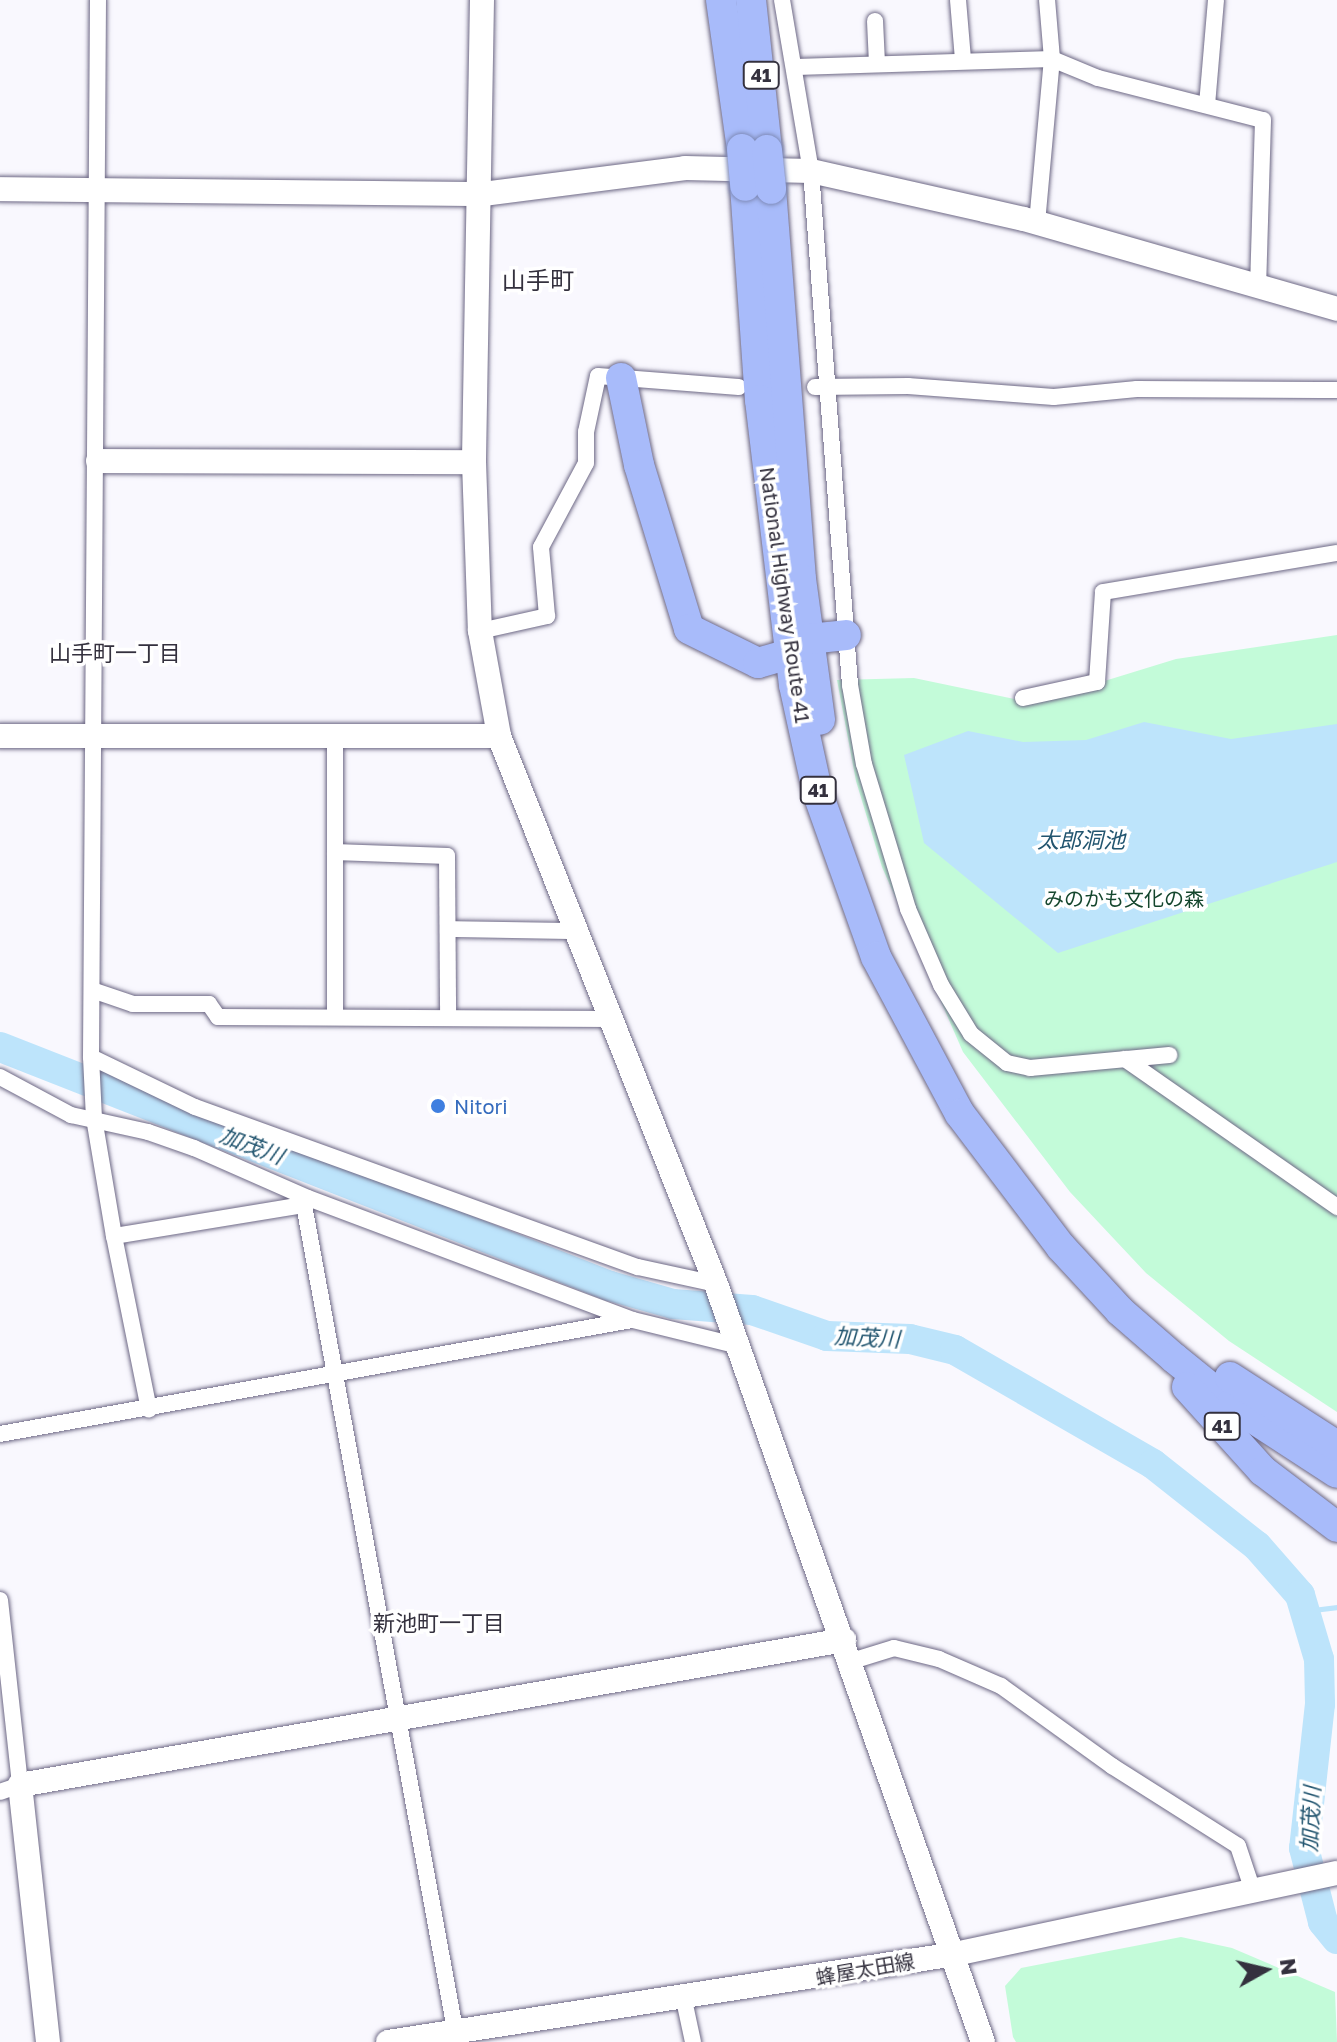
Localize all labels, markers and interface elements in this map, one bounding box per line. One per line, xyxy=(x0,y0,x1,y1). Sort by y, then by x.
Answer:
road number: 41 xyxy=(741,61,781,89)
district label: 山手町 xyxy=(502,266,574,294)
street label: National Highway Route 41 xyxy=(755,465,815,725)
district label: 山手町一丁目 xyxy=(49,640,181,666)
road number: 41 xyxy=(798,776,838,804)
water label: 太郎洞池 xyxy=(1037,827,1125,853)
park label: みのかも文化の森 xyxy=(1044,886,1204,910)
place label: Nitori xyxy=(454,1094,508,1118)
marker: Nitori xyxy=(429,1097,447,1115)
water label: 加茂川 xyxy=(216,1121,288,1169)
water label: 加茂川 xyxy=(833,1322,901,1352)
road number: 41 xyxy=(1202,1412,1242,1440)
district label: 新池町一丁目 xyxy=(373,1610,505,1636)
water label: 加茂川 xyxy=(1295,1785,1325,1853)
north arrow xyxy=(1225,1930,1305,2010)
street label: 蜂屋太田線 xyxy=(814,1948,916,1990)
text: N xyxy=(1275,1956,1304,1977)

